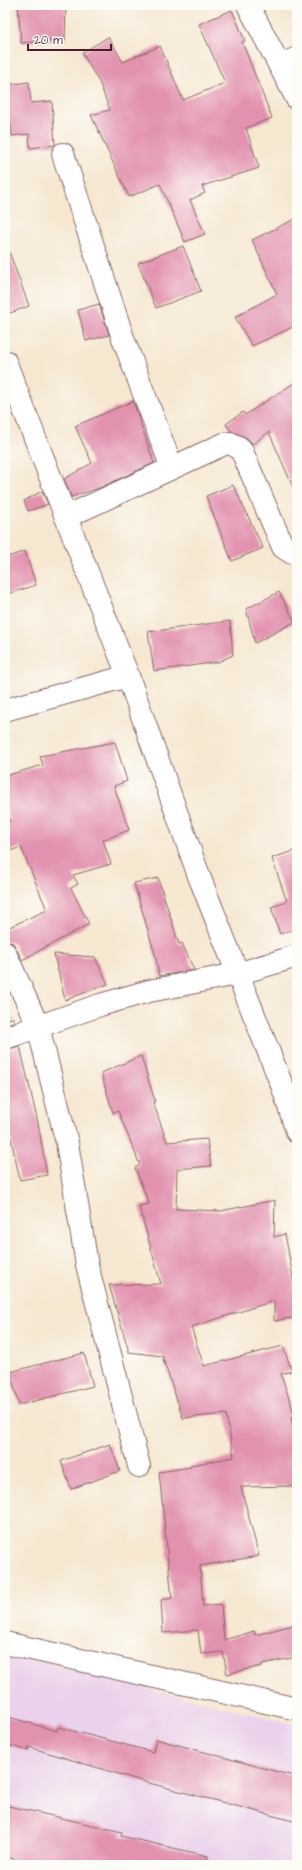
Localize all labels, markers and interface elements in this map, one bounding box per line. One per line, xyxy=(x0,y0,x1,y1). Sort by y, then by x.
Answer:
scale bar xyxy=(28,26,111,52)
text: 20 m xyxy=(34,32,63,49)

